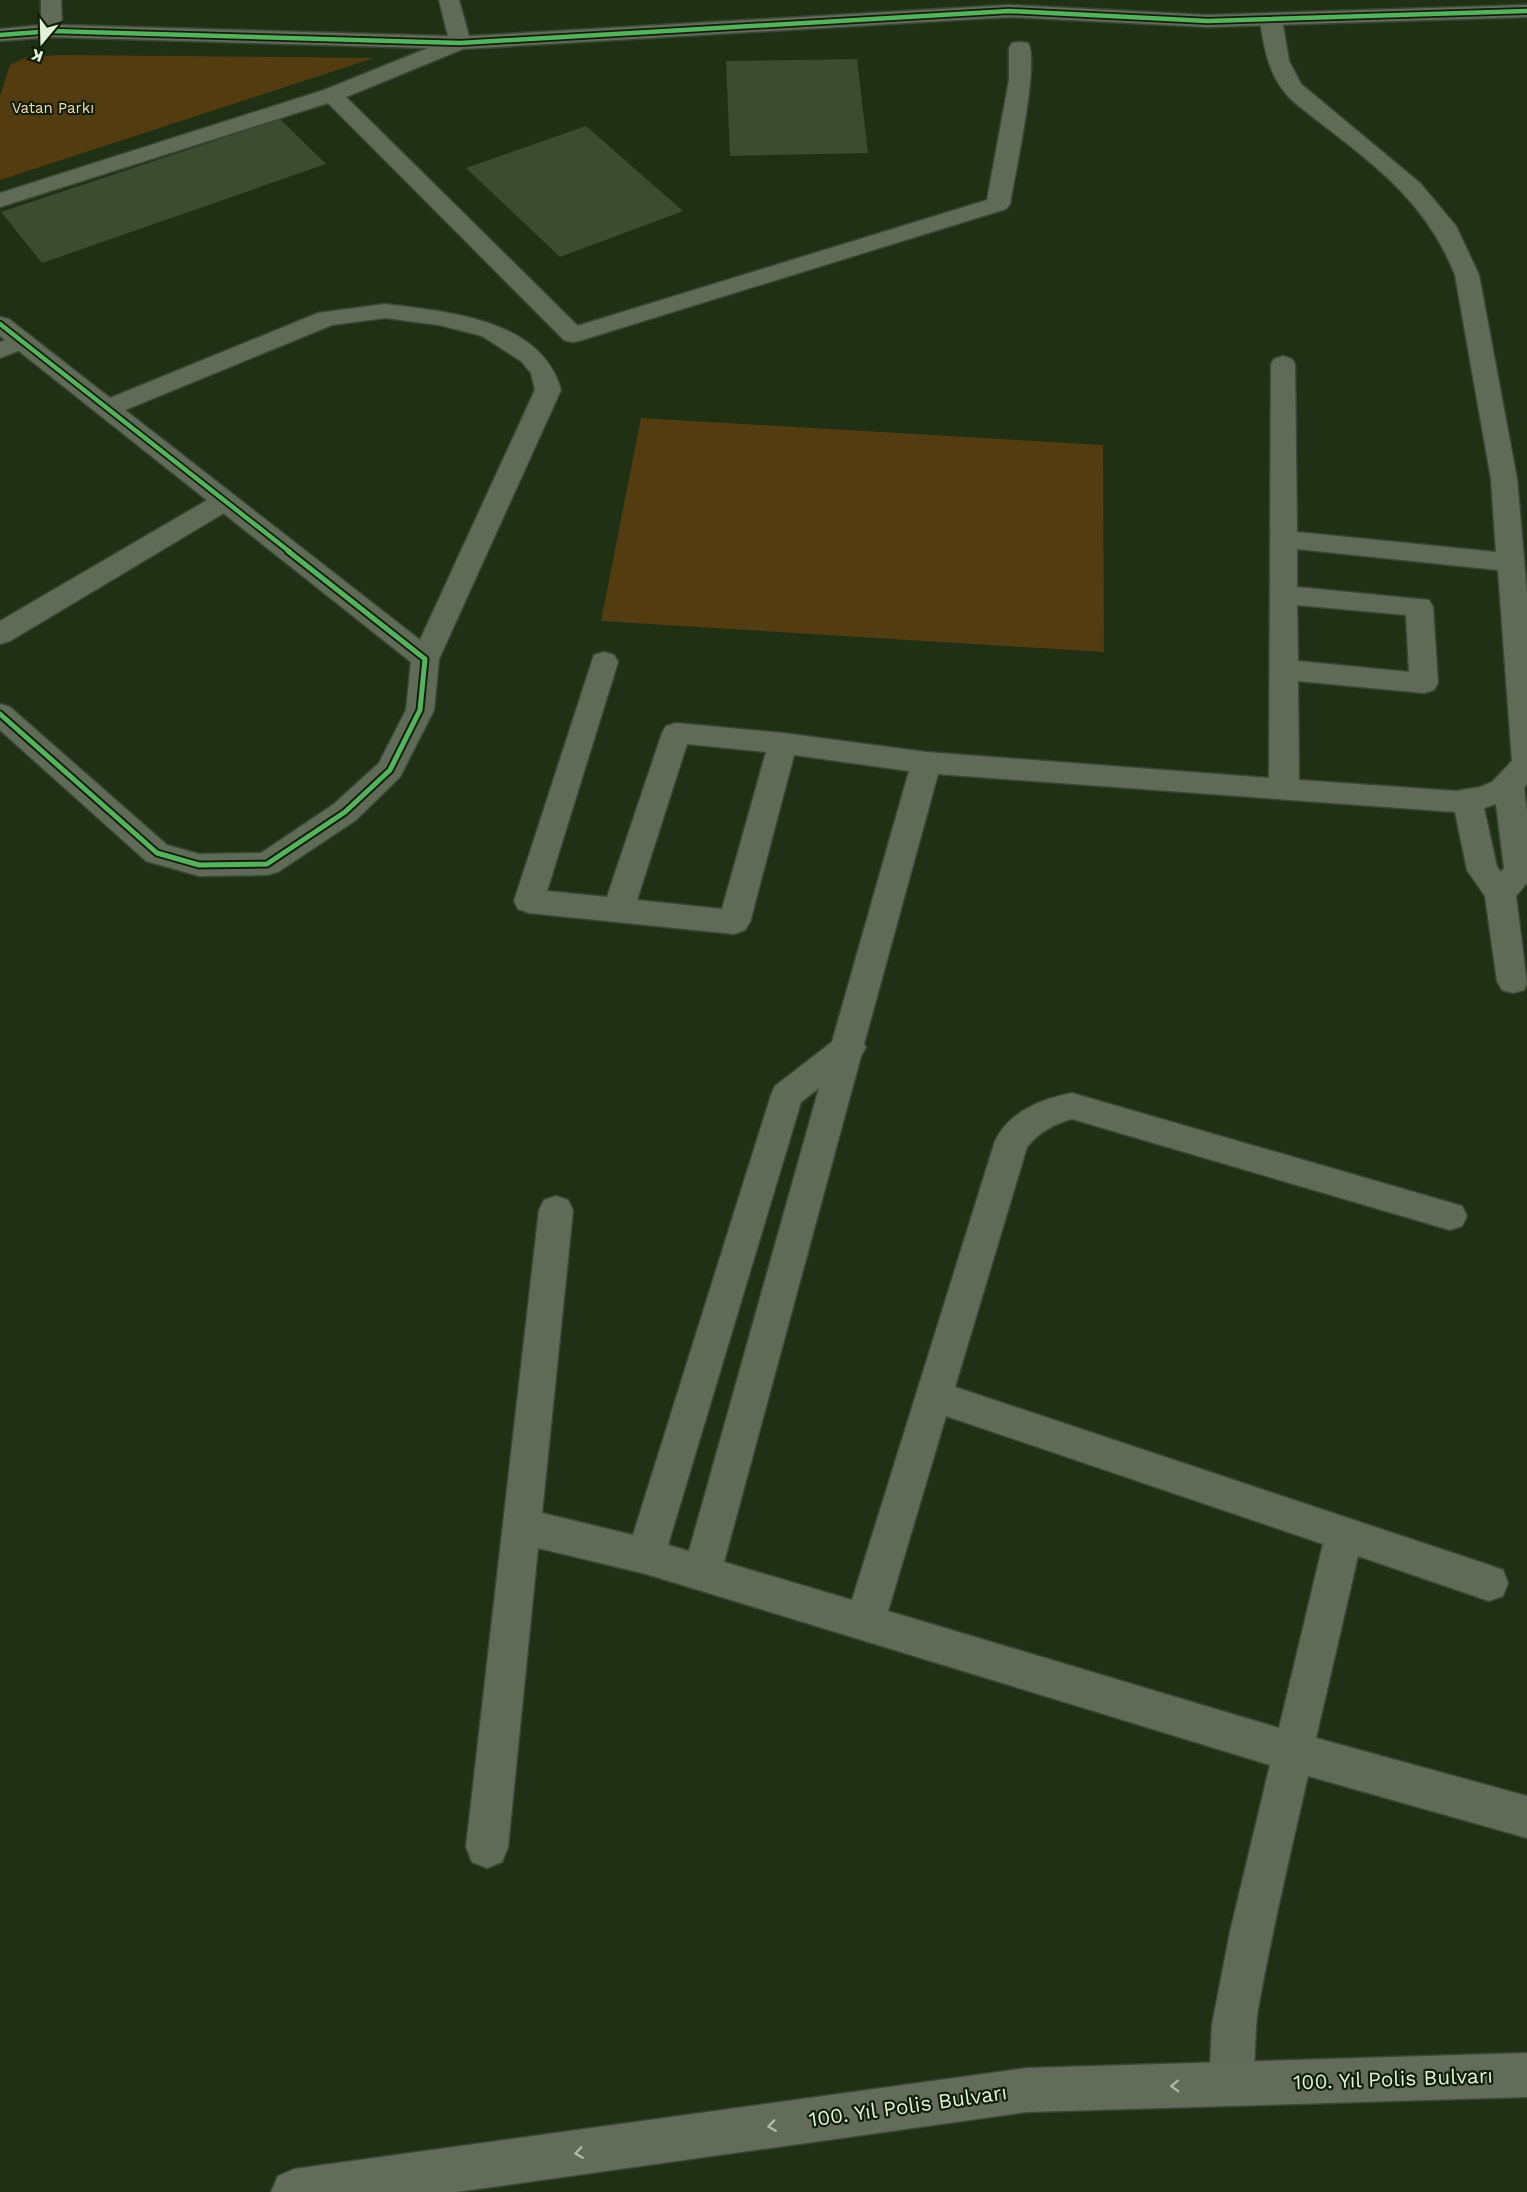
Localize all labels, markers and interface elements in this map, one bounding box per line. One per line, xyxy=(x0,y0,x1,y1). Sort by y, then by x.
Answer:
north arrow xyxy=(12,12,72,72)
text: K xyxy=(29,45,46,66)
park label: Vatan Parkı xyxy=(12,99,94,117)
street label: 100. Yıl Polis Bulvarı xyxy=(1293,2063,1493,2094)
street label: 100. Yıl Polis Bulvarı xyxy=(807,2079,1009,2132)
one-way arrow xyxy=(1170,2079,1179,2092)
one-way arrow xyxy=(768,2119,777,2131)
one-way arrow xyxy=(575,2146,584,2159)

